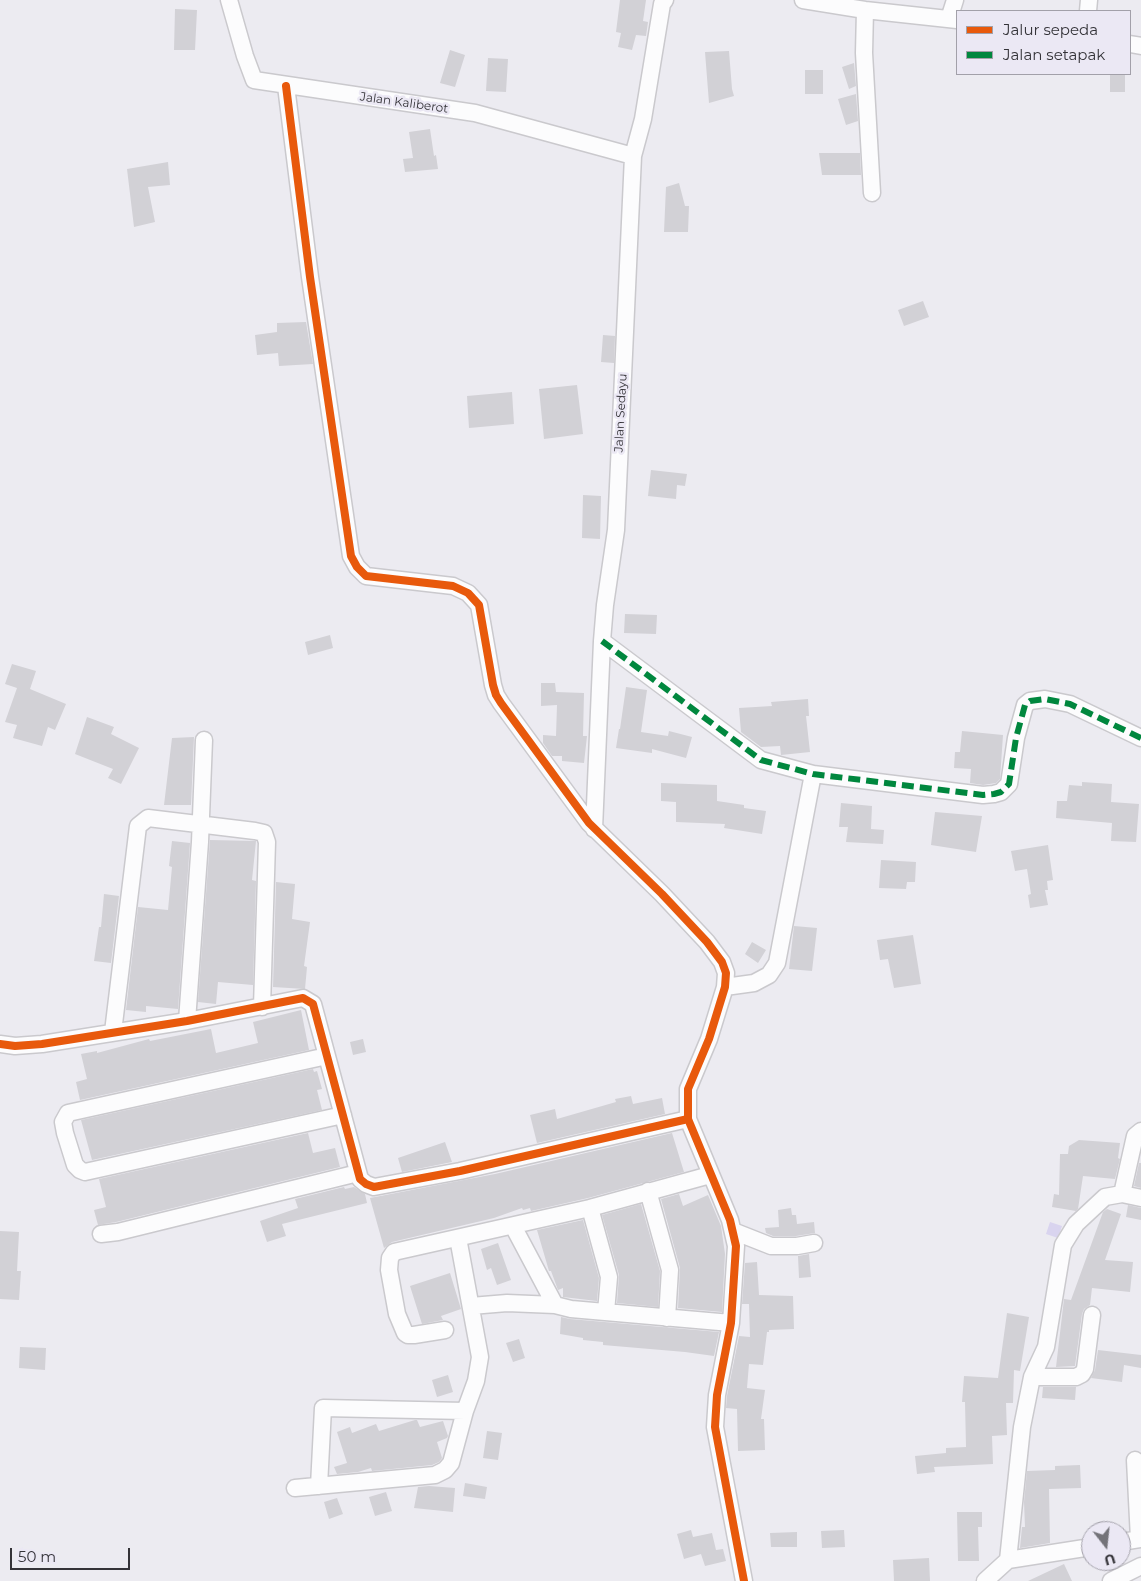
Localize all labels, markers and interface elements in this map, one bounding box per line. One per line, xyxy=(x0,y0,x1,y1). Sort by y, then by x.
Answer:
legend xyxy=(956,10,1131,75)
text: Jalur sepeda xyxy=(1003,20,1098,39)
text: Jalan setapak xyxy=(1003,45,1105,64)
street label: Jalan Kaliberot xyxy=(359,90,449,116)
street label: Jalan Sedayu xyxy=(612,373,630,453)
north arrow xyxy=(1081,1521,1131,1571)
scale bar xyxy=(12,1538,132,1570)
text: 50 m xyxy=(18,1547,56,1566)
text: U xyxy=(1102,1549,1118,1570)

